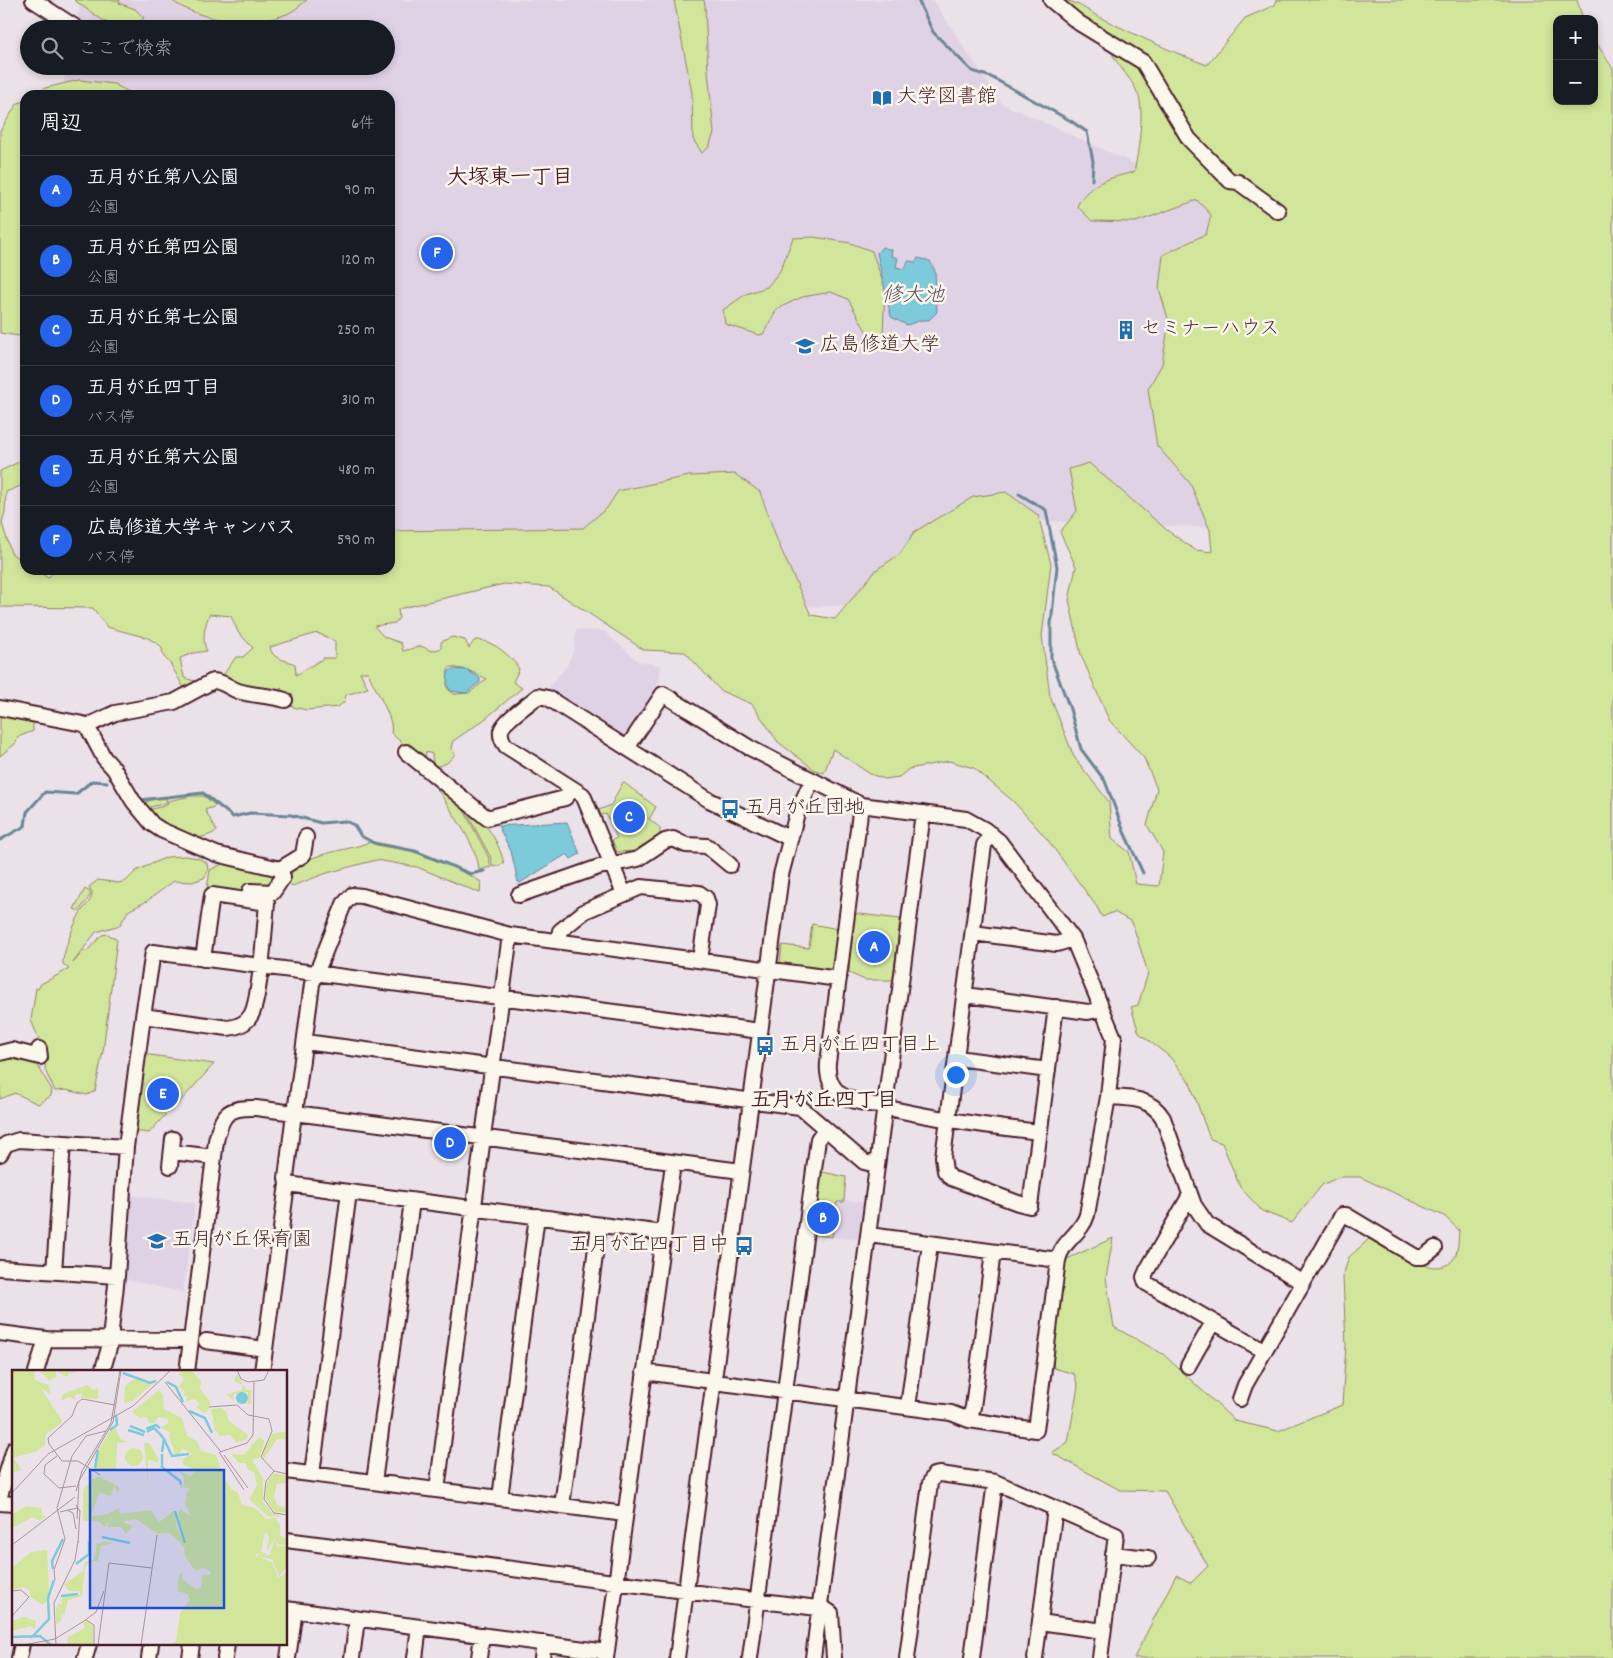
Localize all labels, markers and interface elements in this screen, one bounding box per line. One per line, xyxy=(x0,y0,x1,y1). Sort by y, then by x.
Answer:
map controls xyxy=(1553,15,1598,105)
button: + xyxy=(1553,15,1598,60)
search box xyxy=(20,20,395,75)
icon: search xyxy=(38,34,66,62)
text: ここで検索 xyxy=(78,37,173,64)
button: − xyxy=(1553,60,1598,105)
place label: 大学図書館 xyxy=(897,84,997,112)
library icon: 大学図書館 xyxy=(871,87,893,109)
text: 周辺 xyxy=(40,110,82,140)
text: 6件 xyxy=(351,113,375,136)
district label: 大塚東一丁目 xyxy=(447,164,573,194)
text: 五月が丘第八公園 xyxy=(87,166,239,193)
text: A xyxy=(52,179,60,202)
text: 90 m xyxy=(344,179,375,202)
text: 公園 xyxy=(87,197,119,220)
pin: F xyxy=(421,234,453,272)
text: 五月が丘第四公園 xyxy=(87,236,239,263)
text: B xyxy=(52,249,60,272)
text: 120 m xyxy=(341,249,375,272)
text: 公園 xyxy=(87,267,119,290)
water label: 修大池 xyxy=(882,282,945,312)
text: 五月が丘第七公園 xyxy=(87,306,239,333)
place label: セミナーハウス xyxy=(1141,316,1279,344)
text: C xyxy=(52,319,60,342)
text: 250 m xyxy=(337,319,375,342)
building icon: セミナーハウス xyxy=(1115,319,1137,341)
place label: 広島修道大学 xyxy=(820,332,940,360)
school or university icon: 広島修道大学 xyxy=(794,335,816,357)
text: 公園 xyxy=(87,337,119,360)
text: 五月が丘四丁目 xyxy=(87,376,220,403)
text: D xyxy=(52,389,60,412)
text: 310 m xyxy=(341,389,375,412)
text: バス停 xyxy=(87,407,135,430)
text: 五月が丘第六公園 xyxy=(87,446,239,473)
text: E xyxy=(52,459,60,482)
text: 480 m xyxy=(339,459,375,482)
text: 公園 xyxy=(87,477,119,500)
text: 広島修道大学キャンパス xyxy=(87,516,295,543)
text: F xyxy=(52,529,60,552)
text: 590 m xyxy=(337,529,375,552)
text: バス停 xyxy=(87,547,135,570)
place label: 五月が丘団地 xyxy=(745,795,865,823)
pin: C xyxy=(613,798,645,836)
bus stop icon: 五月が丘団地 xyxy=(719,798,741,820)
pin: A xyxy=(858,928,890,966)
place label: 五月が丘四丁目上 xyxy=(780,1032,940,1060)
bus stop icon: 五月が丘四丁目上 xyxy=(754,1035,776,1057)
your location xyxy=(943,1062,969,1088)
pin: E xyxy=(147,1075,179,1113)
district label: 五月が丘四丁目 xyxy=(751,1087,898,1117)
pin: D xyxy=(434,1124,466,1162)
pin: B xyxy=(807,1199,839,1237)
place label: 五月が丘保育園 xyxy=(172,1227,312,1255)
school or university icon: 五月が丘保育園 xyxy=(146,1230,168,1252)
place label: 五月が丘四丁目中 xyxy=(569,1232,729,1260)
bus stop icon: 五月が丘四丁目中 xyxy=(733,1235,755,1257)
inset map xyxy=(12,1370,288,1646)

